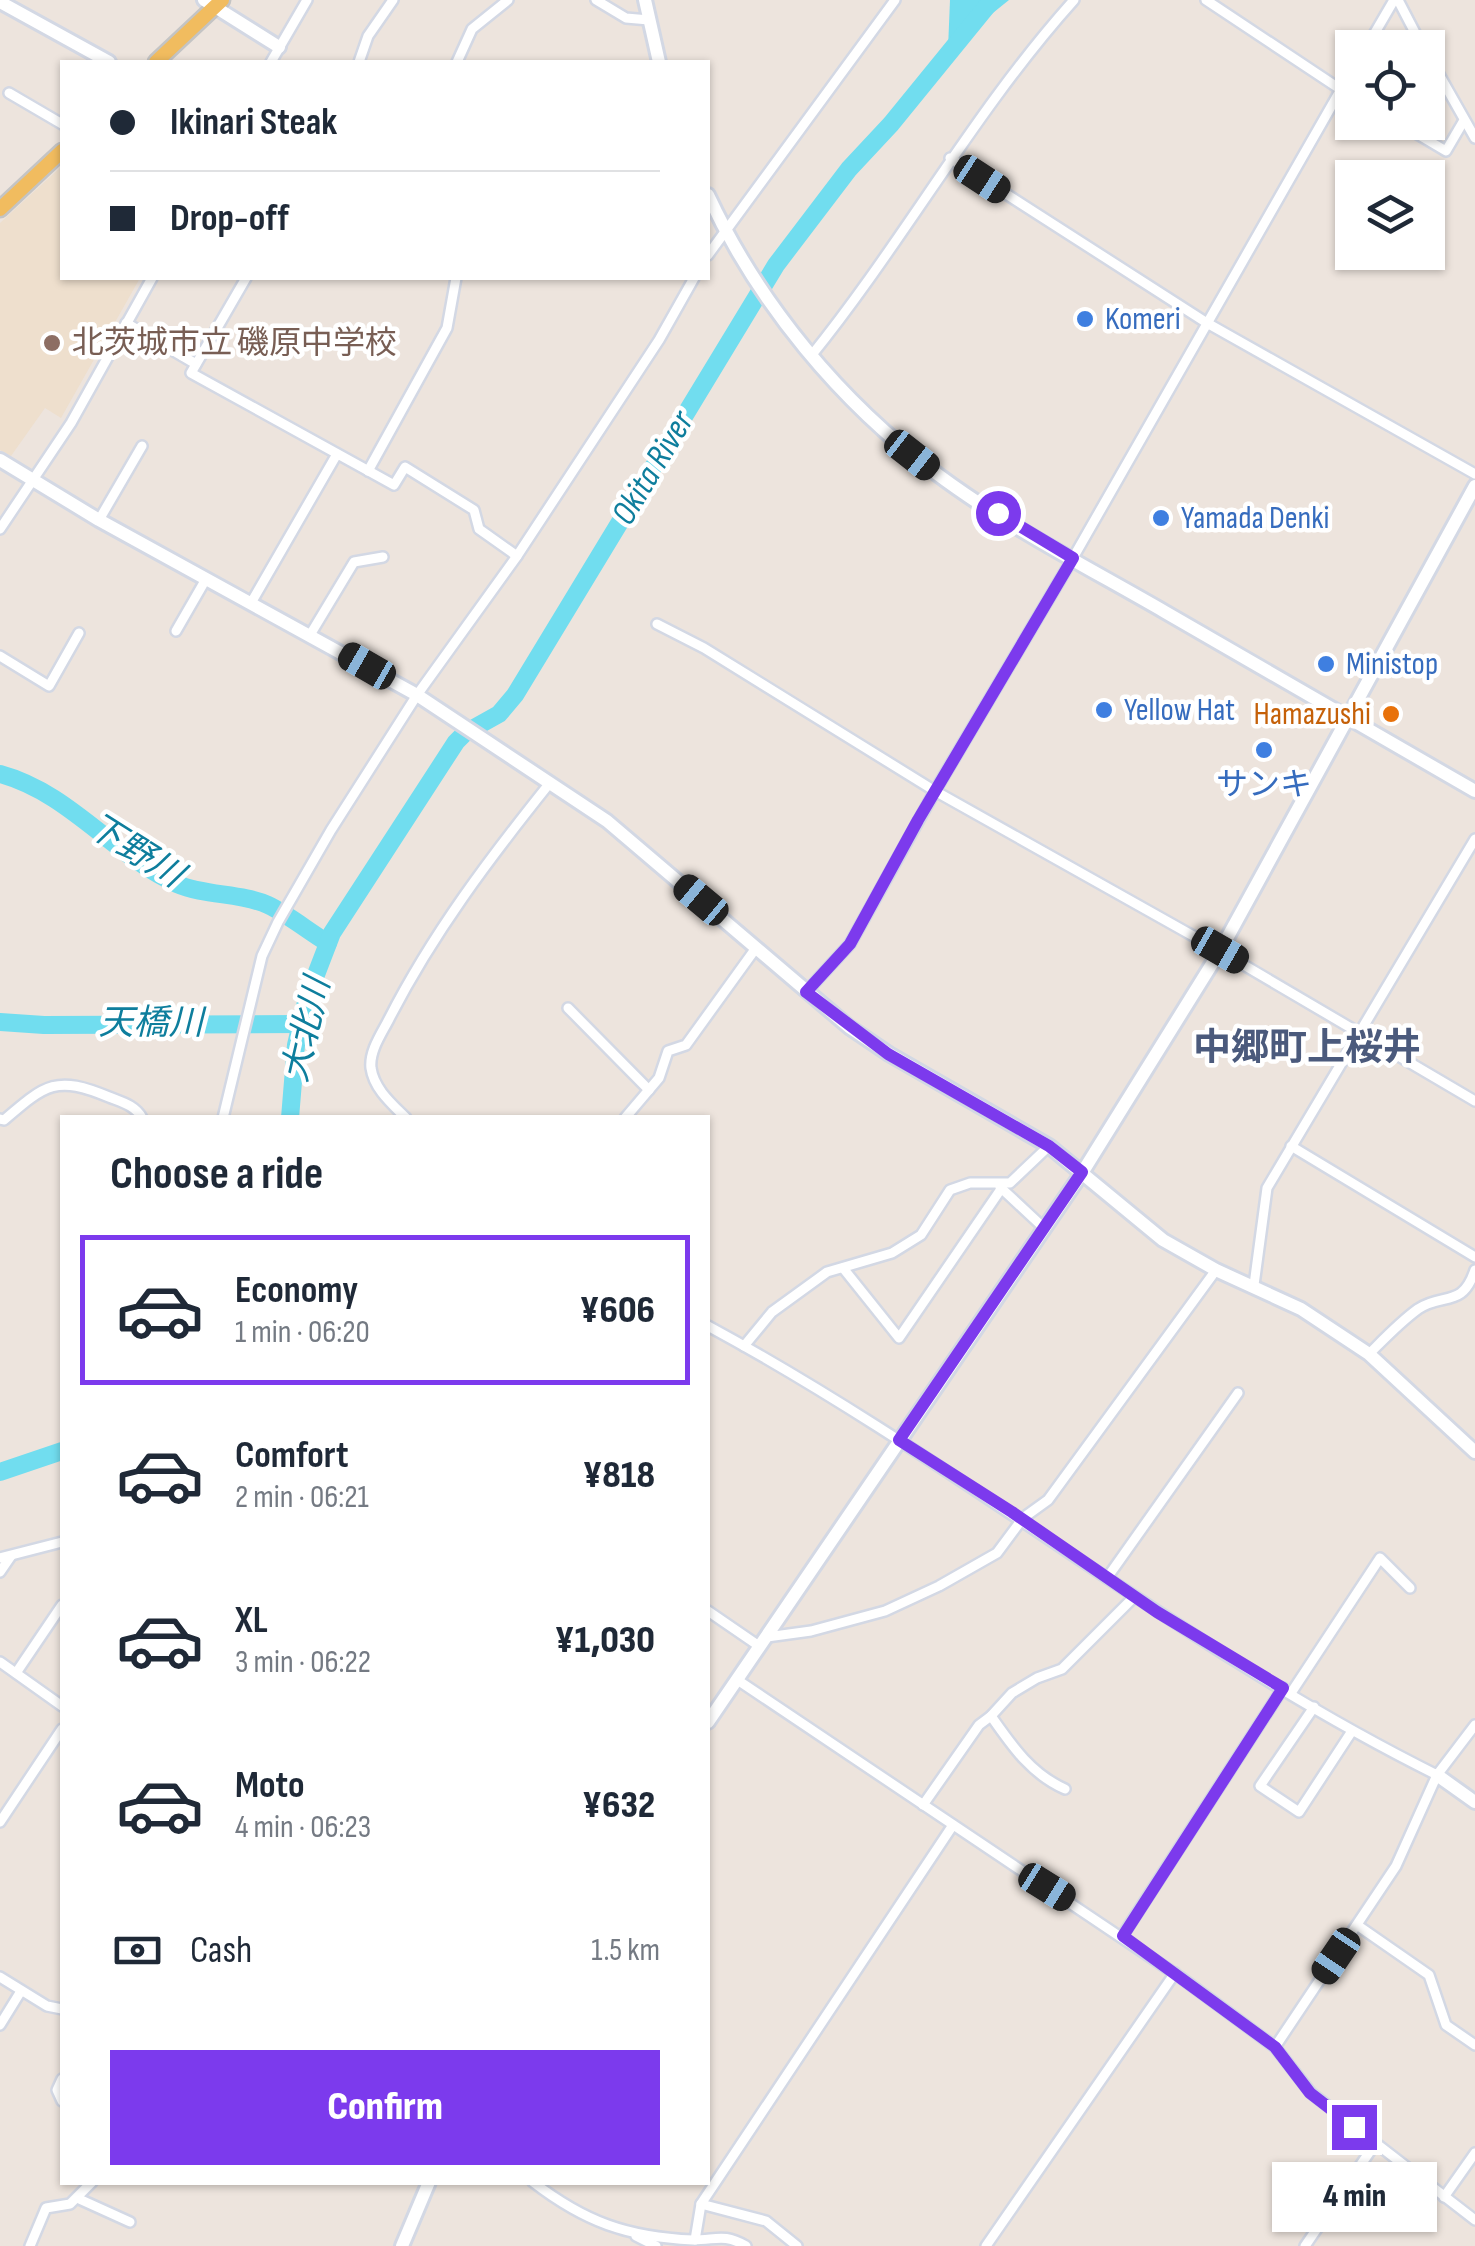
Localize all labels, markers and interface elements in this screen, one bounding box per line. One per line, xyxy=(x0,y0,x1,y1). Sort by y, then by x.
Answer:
map controls xyxy=(1335,30,1445,270)
button: locate xyxy=(1335,30,1445,140)
text: Ikinari Steak xyxy=(170,100,337,145)
car xyxy=(949,150,1015,208)
button: layers xyxy=(1335,160,1445,270)
text: Drop-off xyxy=(170,196,289,241)
place label: Komeri xyxy=(1105,300,1181,339)
marker: Komeri xyxy=(1074,308,1096,330)
place label: 北茨城市立 磯原中学校 xyxy=(72,324,397,363)
marker: 北茨城市立 磯原中学校 xyxy=(41,332,63,354)
water label: Okita River xyxy=(602,402,704,533)
car xyxy=(879,425,945,485)
route start xyxy=(976,491,1021,536)
place label: Yamada Denki xyxy=(1181,499,1329,538)
marker: Yamada Denki xyxy=(1150,507,1172,529)
car xyxy=(334,638,400,694)
place label: Ministop xyxy=(1346,645,1438,684)
marker: Ministop xyxy=(1315,653,1337,675)
place label: Yellow Hat xyxy=(1124,691,1235,730)
place label: Hamazushi xyxy=(1254,695,1371,734)
marker: Yellow Hat xyxy=(1093,699,1115,721)
marker: Hamazushi xyxy=(1380,703,1402,725)
marker: サンキ xyxy=(1253,739,1275,761)
place label: サンキ xyxy=(1216,766,1312,805)
water label: 下野川 xyxy=(79,805,194,899)
car xyxy=(668,869,734,931)
car xyxy=(1187,922,1253,978)
water label: 大北川 xyxy=(274,970,341,1086)
water label: 天橋川 xyxy=(98,1002,207,1045)
district label: 中郷町上桜井 xyxy=(1193,1026,1421,1071)
text: Choose a ride xyxy=(110,1147,323,1202)
icon: car xyxy=(115,1265,205,1355)
text: Economy xyxy=(235,1268,358,1313)
text: ¥606 xyxy=(580,1288,655,1333)
text: 1 min · 06:20 xyxy=(235,1313,370,1352)
icon: car xyxy=(115,1430,205,1520)
text: Comfort xyxy=(235,1433,349,1478)
text: ¥818 xyxy=(583,1453,655,1498)
text: 2 min · 06:21 xyxy=(235,1478,369,1517)
icon: car xyxy=(115,1595,205,1685)
text: XL xyxy=(235,1598,268,1643)
text: ¥1,030 xyxy=(555,1618,655,1663)
text: 3 min · 06:22 xyxy=(235,1643,371,1682)
icon: car xyxy=(115,1760,205,1850)
text: Moto xyxy=(235,1763,305,1808)
text: ¥632 xyxy=(582,1783,655,1828)
text: 4 min · 06:23 xyxy=(235,1808,371,1847)
car xyxy=(1014,1858,1080,1916)
icon: cash xyxy=(110,1923,165,1978)
car xyxy=(1307,1923,1365,1989)
text: Cash xyxy=(190,1928,252,1973)
text: 1.5 km xyxy=(591,1931,660,1970)
button: Confirm xyxy=(110,2050,660,2165)
route end xyxy=(1332,2105,1377,2150)
callout: 4 min xyxy=(1272,2162,1436,2232)
text: 4 min xyxy=(1323,2177,1386,2216)

